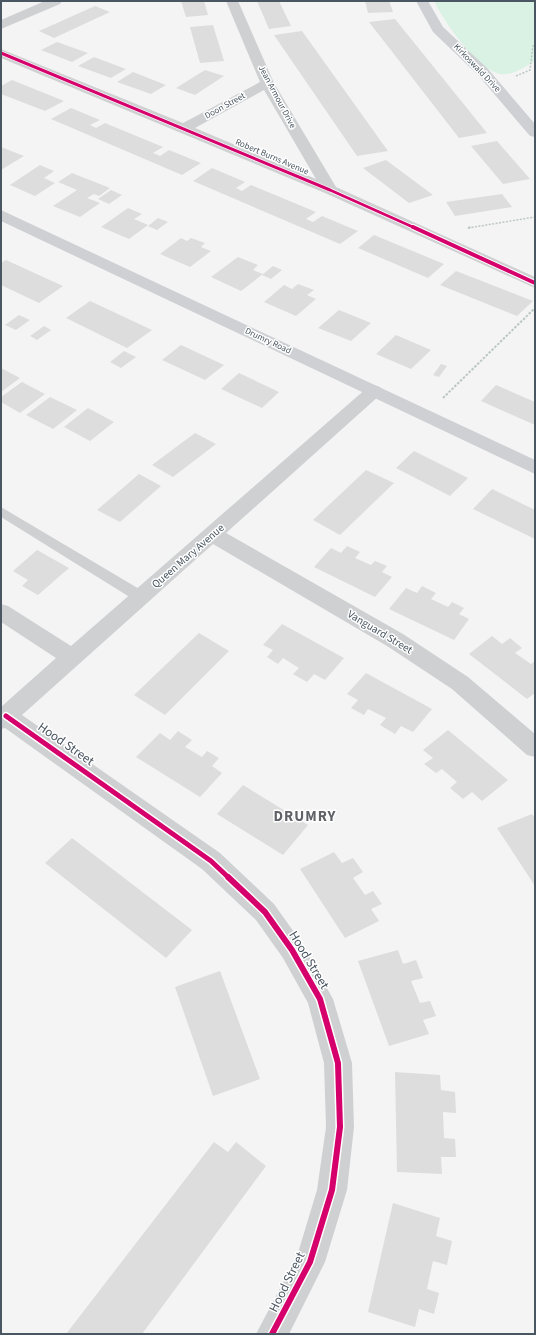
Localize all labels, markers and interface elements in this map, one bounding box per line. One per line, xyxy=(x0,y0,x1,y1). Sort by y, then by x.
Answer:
street label: Kirkoswald Drive xyxy=(450,41,504,96)
street label: Jean Armour Drive xyxy=(255,63,299,131)
street label: Doon Street xyxy=(202,90,248,122)
street label: Robert Burns Avenue xyxy=(233,136,311,179)
street label: Drumry Road xyxy=(243,325,293,357)
street label: Queen Mary Avenue xyxy=(149,520,228,592)
street label: Vanguard Street xyxy=(345,607,416,658)
street label: Hood Street xyxy=(34,718,98,770)
district label: DRUMRY xyxy=(274,806,336,827)
street label: Hood Street xyxy=(285,928,334,993)
street label: Hood Street xyxy=(265,1248,310,1315)

